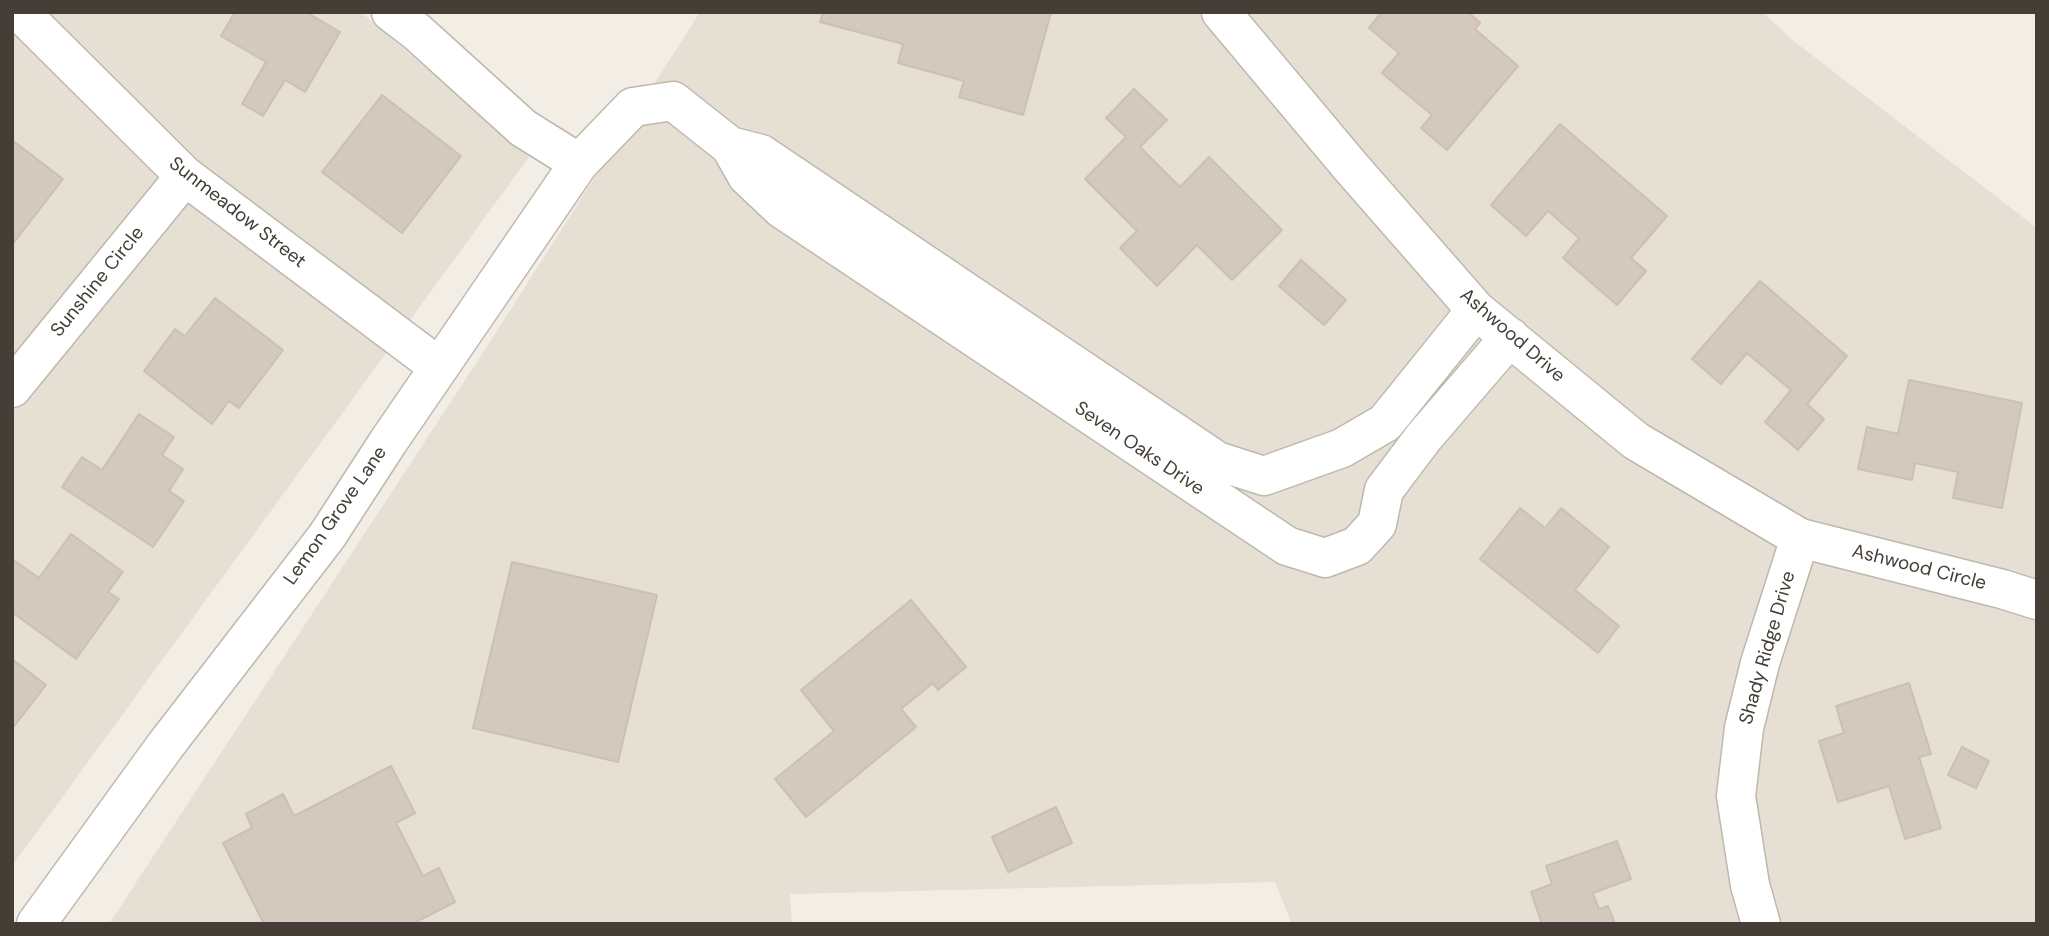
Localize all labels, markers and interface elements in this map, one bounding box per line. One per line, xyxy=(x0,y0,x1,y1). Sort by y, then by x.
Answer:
street label: Sunmeadow Street xyxy=(164,153,310,273)
street label: Sunshine Circle xyxy=(47,222,149,342)
street label: Ashwood Drive xyxy=(1455,284,1569,388)
street label: Seven Oaks Drive xyxy=(1070,397,1208,501)
street label: Lemon Grove Lane xyxy=(280,442,392,590)
street label: Ashwood Circle xyxy=(1850,540,1988,596)
street label: Shady Ridge Drive xyxy=(1735,569,1801,727)

